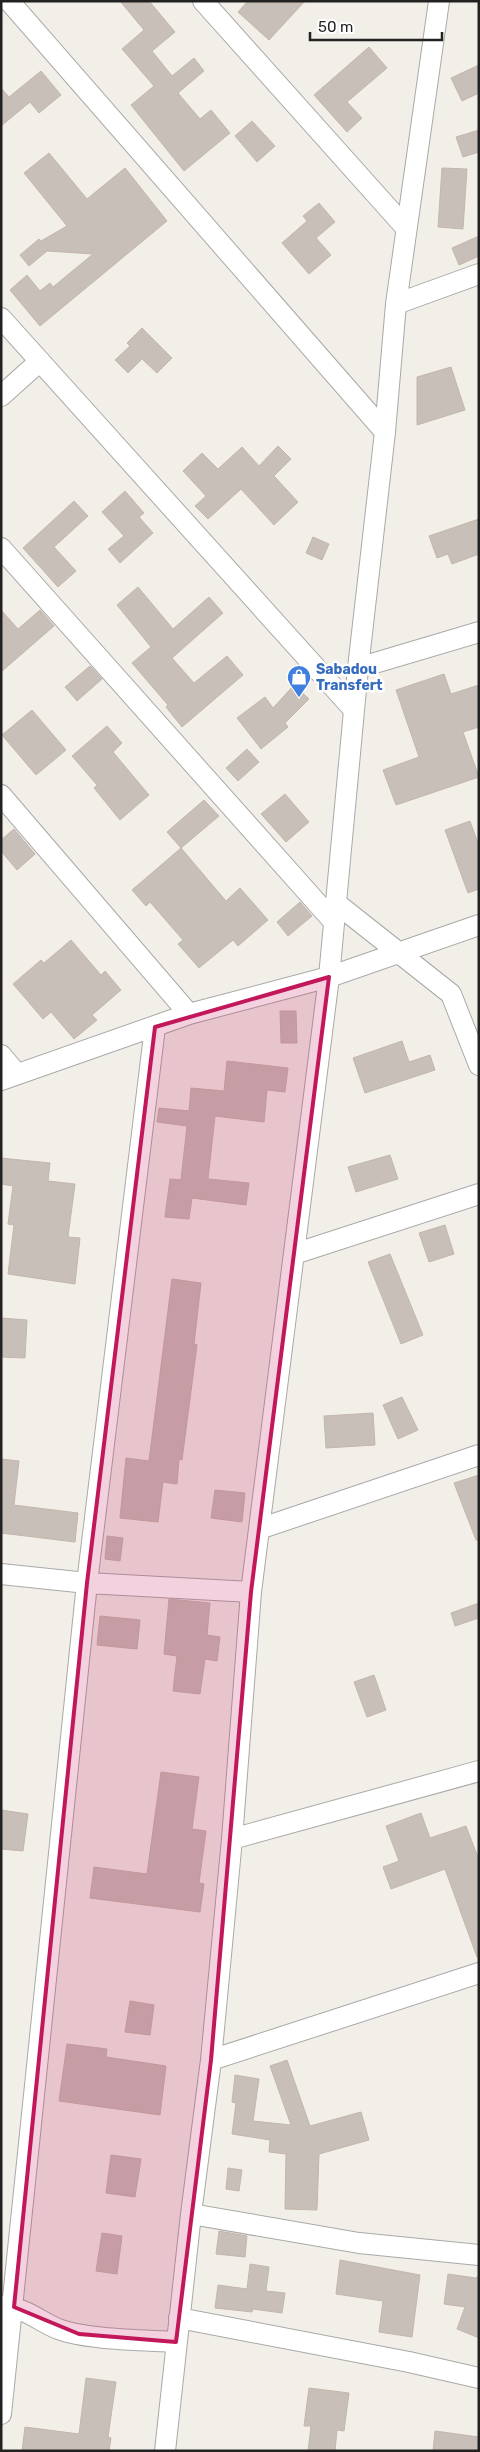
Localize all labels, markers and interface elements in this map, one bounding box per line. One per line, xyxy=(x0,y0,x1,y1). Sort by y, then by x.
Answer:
scale bar xyxy=(310,10,442,42)
text: 50 m xyxy=(318,18,353,36)
place label: Sabadou Transfert xyxy=(316,661,383,694)
shop icon: Sabadou Transfert xyxy=(286,664,312,698)

